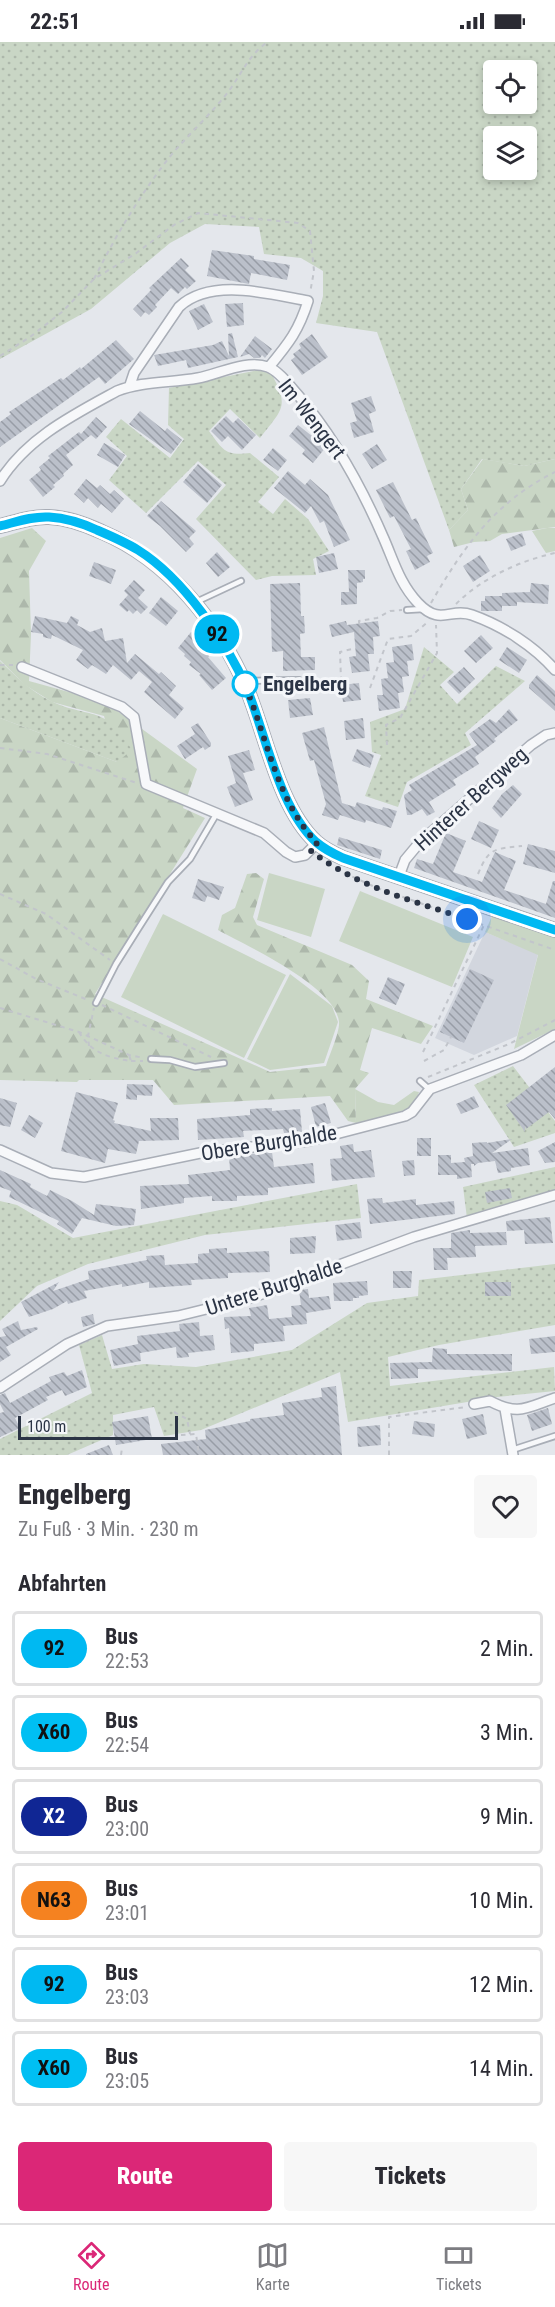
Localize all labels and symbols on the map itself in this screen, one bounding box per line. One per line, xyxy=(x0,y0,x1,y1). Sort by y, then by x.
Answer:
street label: Im Wengert xyxy=(273,374,351,464)
line badge: 92 xyxy=(190,614,244,654)
marker: Engelberg xyxy=(232,671,258,697)
place label: Engelberg xyxy=(263,672,347,696)
street label: Hinterer Bergweg xyxy=(410,742,532,856)
your location xyxy=(452,904,482,934)
street label: Obere Burghalde xyxy=(199,1120,339,1166)
street label: Untere Burghalde xyxy=(203,1254,346,1320)
scale bar xyxy=(18,1413,178,1440)

